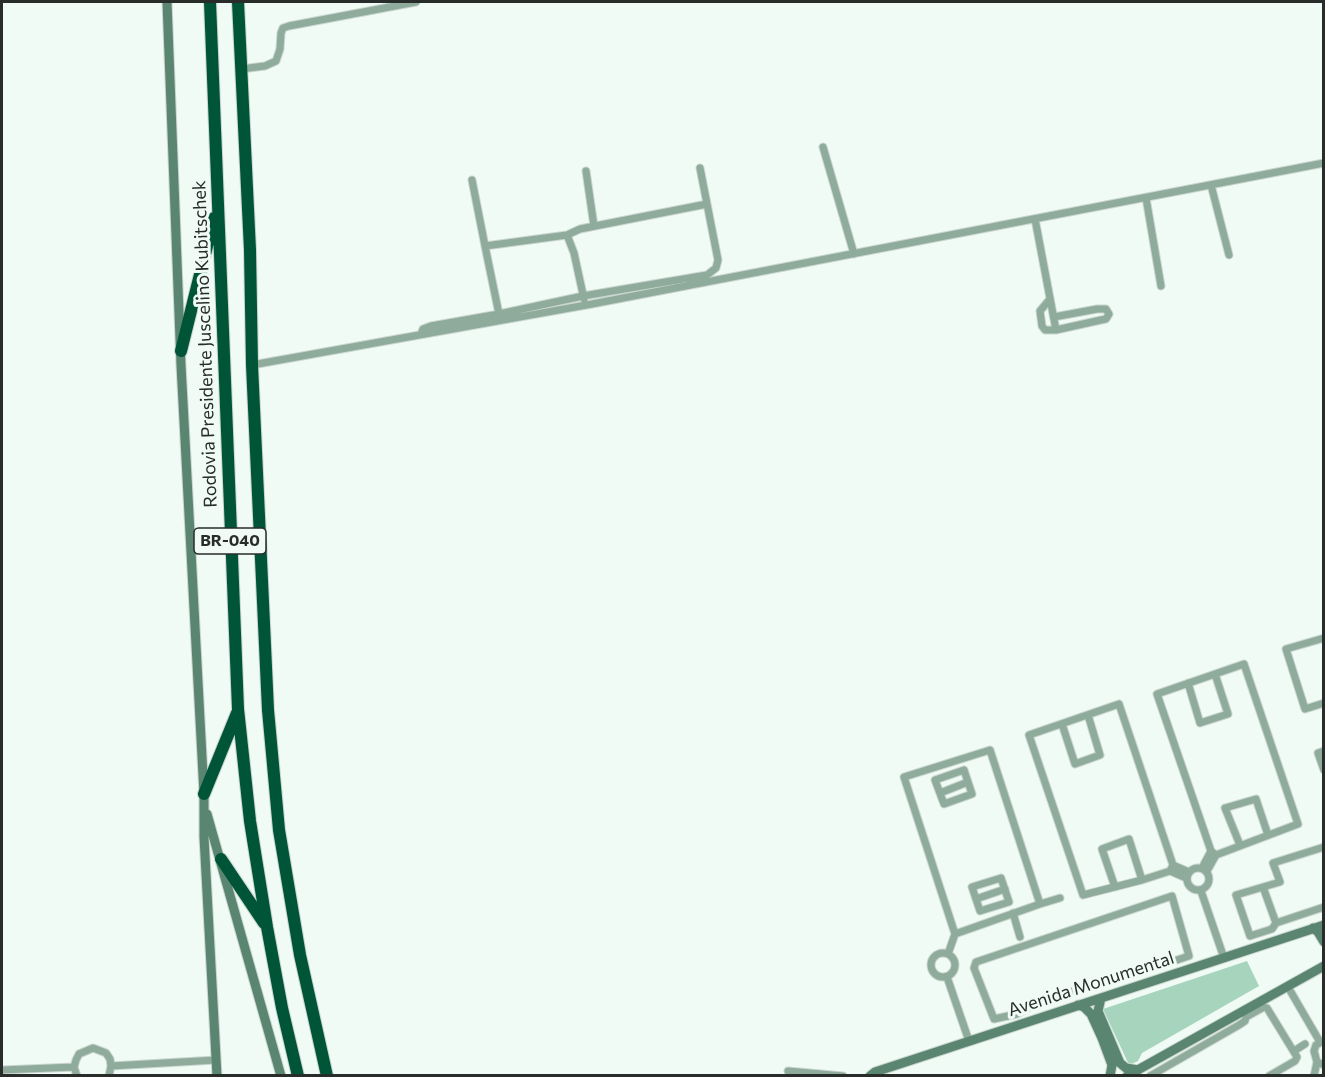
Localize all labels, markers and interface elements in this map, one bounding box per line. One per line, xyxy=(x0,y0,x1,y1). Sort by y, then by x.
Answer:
street label: Rodovia Presidente Juscelino Kubitschek xyxy=(188,180,222,508)
road number: BR-040 xyxy=(194,528,266,554)
street label: Avenida Monumental xyxy=(1005,947,1177,1021)

